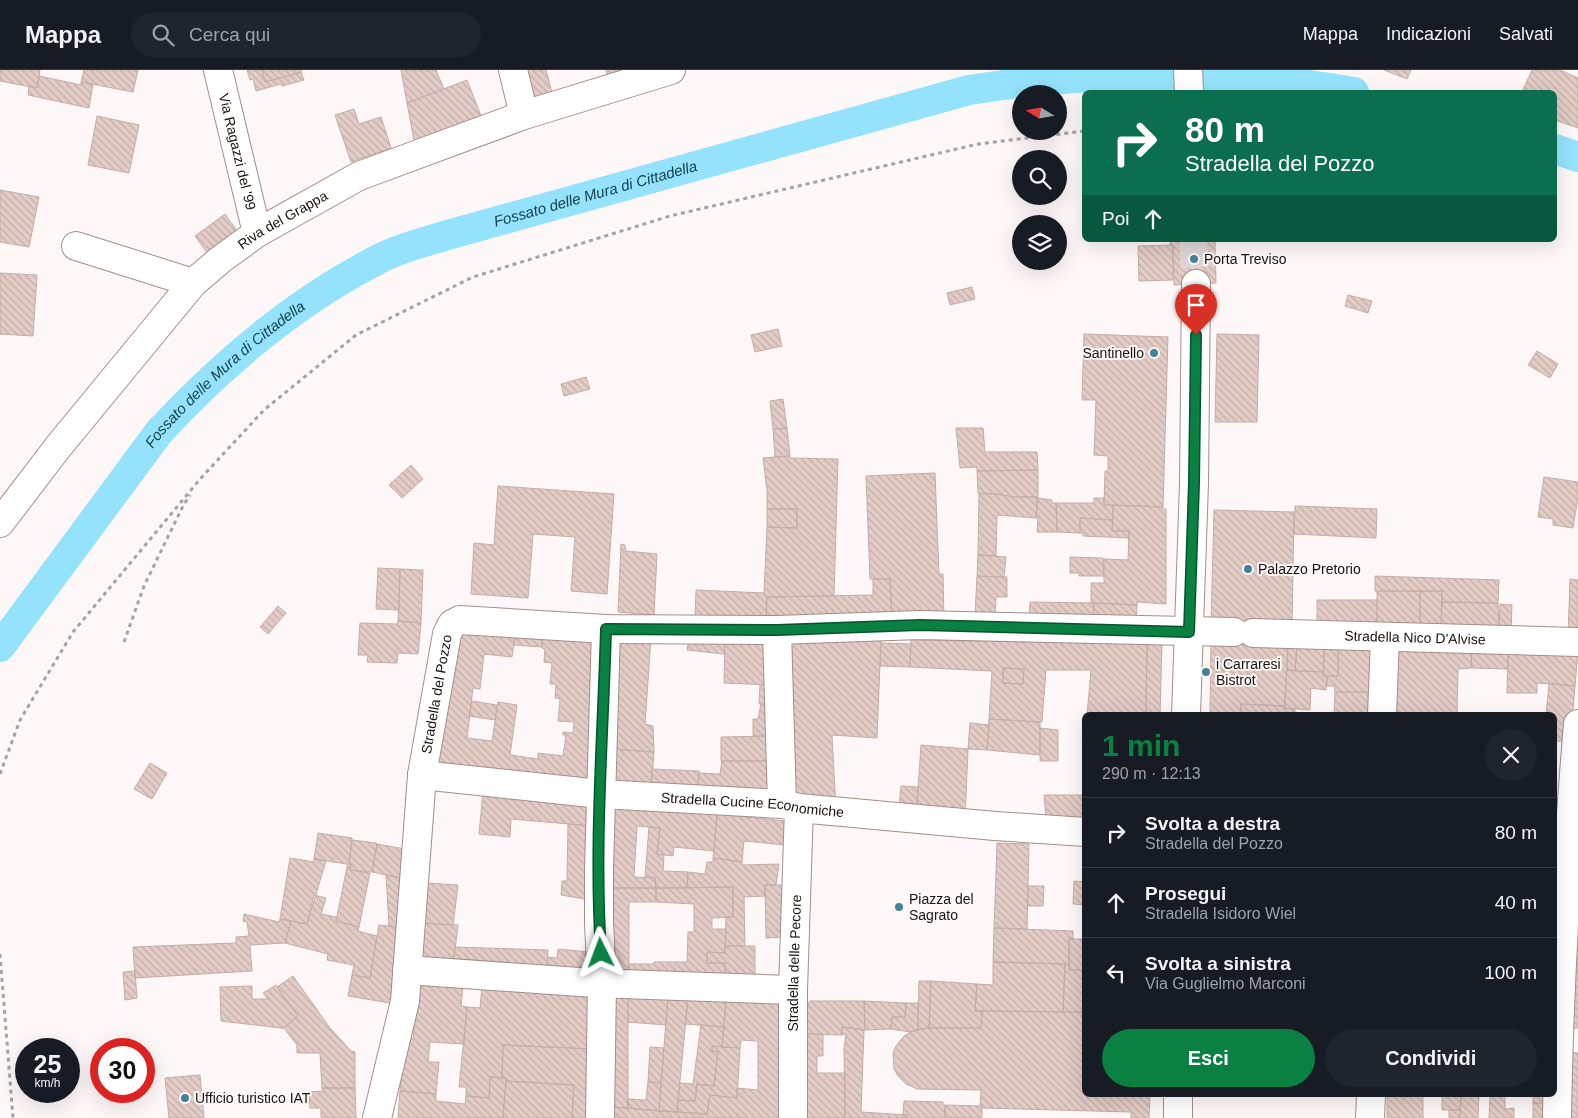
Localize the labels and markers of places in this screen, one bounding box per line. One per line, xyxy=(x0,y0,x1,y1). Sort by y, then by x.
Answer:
place label: Porta Treviso xyxy=(1204,251,1287,267)
marker: Porta Treviso xyxy=(1188,253,1200,265)
pin xyxy=(1175,284,1217,335)
place label: Santinello xyxy=(1083,345,1144,361)
marker: Santinello xyxy=(1148,347,1160,359)
place label: Palazzo Pretorio xyxy=(1258,561,1361,577)
marker: Palazzo Pretorio xyxy=(1242,563,1254,575)
place label: i Carraresi Bistrot xyxy=(1216,656,1281,688)
marker: i Carraresi Bistrot xyxy=(1200,666,1212,678)
place label: Piazza del Sagrato xyxy=(909,891,974,923)
marker: Piazza del Sagrato xyxy=(893,901,905,913)
place label: Ufficio turistico IAT xyxy=(195,1090,311,1106)
marker: Ufficio turistico IAT xyxy=(179,1092,191,1104)

